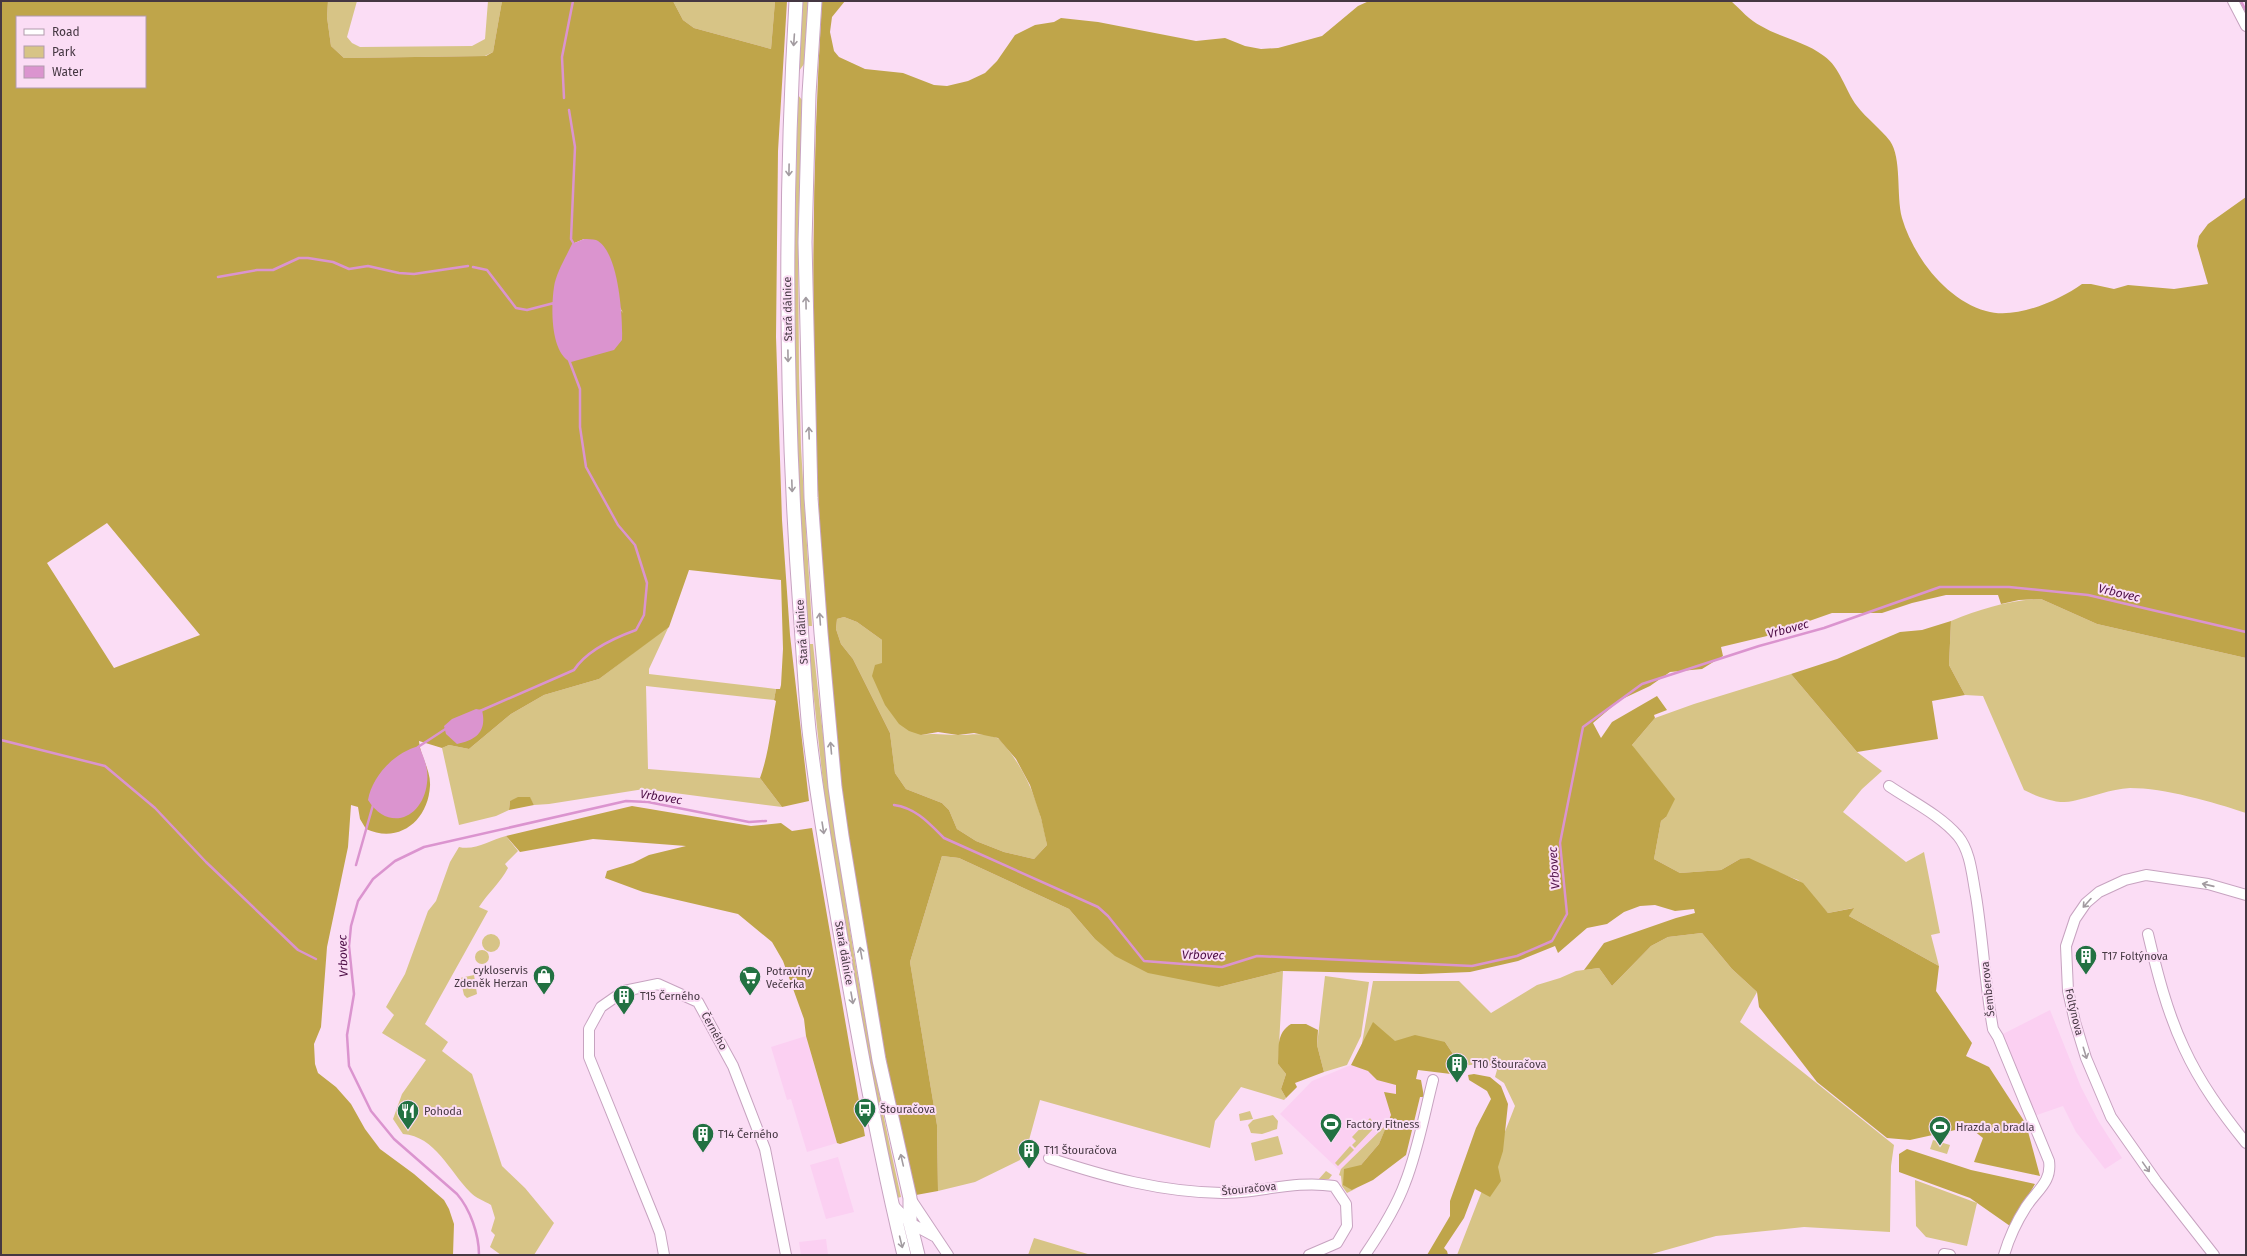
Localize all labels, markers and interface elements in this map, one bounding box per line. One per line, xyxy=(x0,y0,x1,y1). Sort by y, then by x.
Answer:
legend xyxy=(16,16,146,88)
text: Road xyxy=(52,25,80,39)
one-way arrow xyxy=(790,33,797,46)
text: Park xyxy=(52,45,76,59)
text: Water xyxy=(52,65,84,79)
one-way arrow xyxy=(785,163,793,176)
street label: Stará dálnice xyxy=(781,276,795,342)
one-way arrow xyxy=(802,297,810,310)
one-way arrow xyxy=(784,349,792,362)
one-way arrow xyxy=(805,427,813,440)
one-way arrow xyxy=(788,479,795,492)
water label: Vrbovec xyxy=(2097,581,2142,605)
street label: Stará dálnice xyxy=(793,599,811,665)
one-way arrow xyxy=(816,613,824,626)
water label: Vrbovec xyxy=(1766,617,1811,641)
one-way arrow xyxy=(827,742,835,755)
water label: Vrbovec xyxy=(639,787,683,807)
one-way arrow xyxy=(819,821,827,834)
water label: Vrbovec xyxy=(1546,846,1562,890)
one-way arrow xyxy=(2202,880,2215,888)
one-way arrow xyxy=(2082,898,2092,908)
street label: Stará dálnice xyxy=(832,920,856,986)
water label: Vrbovec xyxy=(335,934,351,977)
building icon: T17 Foltýnova xyxy=(2073,943,2099,976)
one-way arrow xyxy=(857,947,865,960)
water label: Vrbovec xyxy=(1182,948,1225,962)
place label: T17 Foltýnova xyxy=(2102,950,2168,963)
street label: Šemberova xyxy=(1978,961,1997,1017)
shop icon: cykloservis Zdeněk Herzan xyxy=(531,963,557,996)
place label: cykloservis Zdeněk Herzan xyxy=(454,964,528,990)
supermarket icon: Potraviny Večerka xyxy=(737,964,763,997)
place label: Potraviny Večerka xyxy=(766,965,813,991)
building icon: T15 Černého xyxy=(611,983,637,1016)
street label: Foltýnova xyxy=(2062,987,2086,1037)
place label: T15 Černého xyxy=(640,989,700,1003)
one-way arrow xyxy=(848,991,856,1004)
street label: Černého xyxy=(698,1009,731,1052)
one-way arrow xyxy=(2082,1047,2089,1060)
building icon: T10 Štouračova xyxy=(1444,1051,1470,1084)
place label: T10 Štouračova xyxy=(1472,1057,1546,1071)
bus stop icon: Štouračova xyxy=(852,1096,878,1129)
restaurant icon: Pohoda xyxy=(395,1098,421,1131)
place label: Štouračova xyxy=(880,1102,935,1116)
place label: Pohoda xyxy=(424,1105,462,1118)
sports icon: Factory Fitness xyxy=(1318,1111,1344,1144)
sports icon: Hrazda a bradla xyxy=(1927,1114,1953,1147)
place label: Factory Fitness xyxy=(1346,1118,1419,1131)
building icon: T14 Černého xyxy=(690,1121,716,1154)
place label: Hrazda a bradla xyxy=(1956,1121,2035,1134)
place label: T14 Černého xyxy=(718,1127,779,1141)
building icon: T11 Štouračova xyxy=(1016,1137,1042,1170)
place label: T11 Štouračova xyxy=(1044,1143,1117,1157)
one-way arrow xyxy=(897,1154,905,1167)
one-way arrow xyxy=(2142,1161,2150,1172)
street label: Štouračova xyxy=(1221,1179,1277,1198)
one-way arrow xyxy=(897,1235,905,1248)

